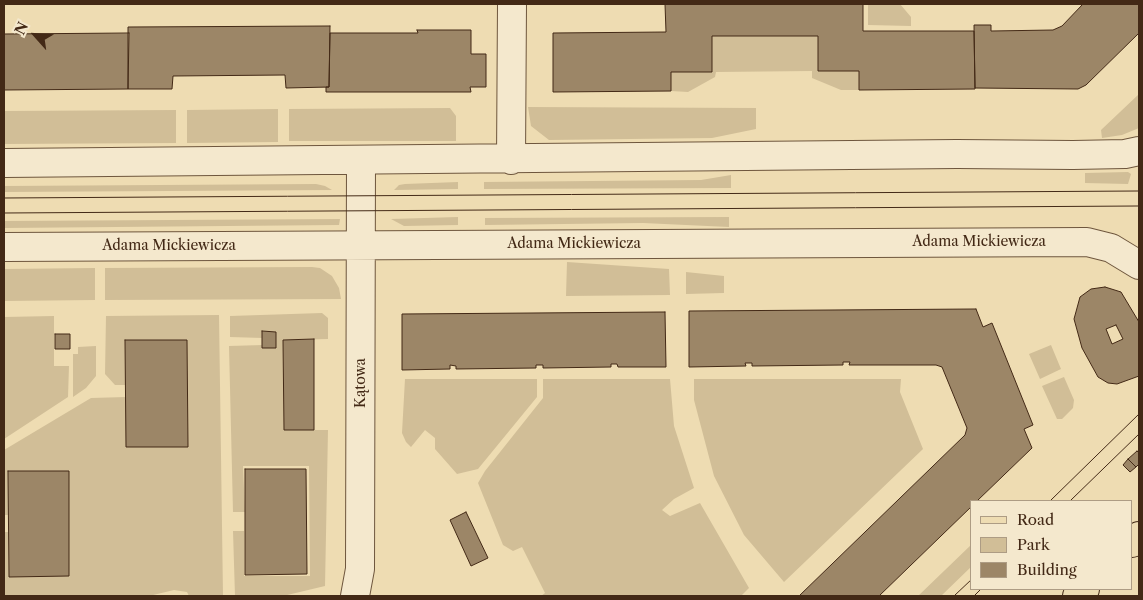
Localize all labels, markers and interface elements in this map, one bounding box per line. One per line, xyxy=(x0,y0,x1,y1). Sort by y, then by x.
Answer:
north arrow xyxy=(10,10,60,60)
text: N xyxy=(11,19,32,38)
street label: Adama Mickiewicza xyxy=(912,234,1046,250)
street label: Adama Mickiewicza xyxy=(507,236,641,252)
street label: Adama Mickiewicza xyxy=(102,238,236,254)
street label: Kątowa xyxy=(353,358,369,408)
legend xyxy=(970,500,1133,590)
text: Road xyxy=(1017,510,1054,529)
text: Park xyxy=(1017,535,1050,554)
text: Building xyxy=(1017,560,1077,579)

